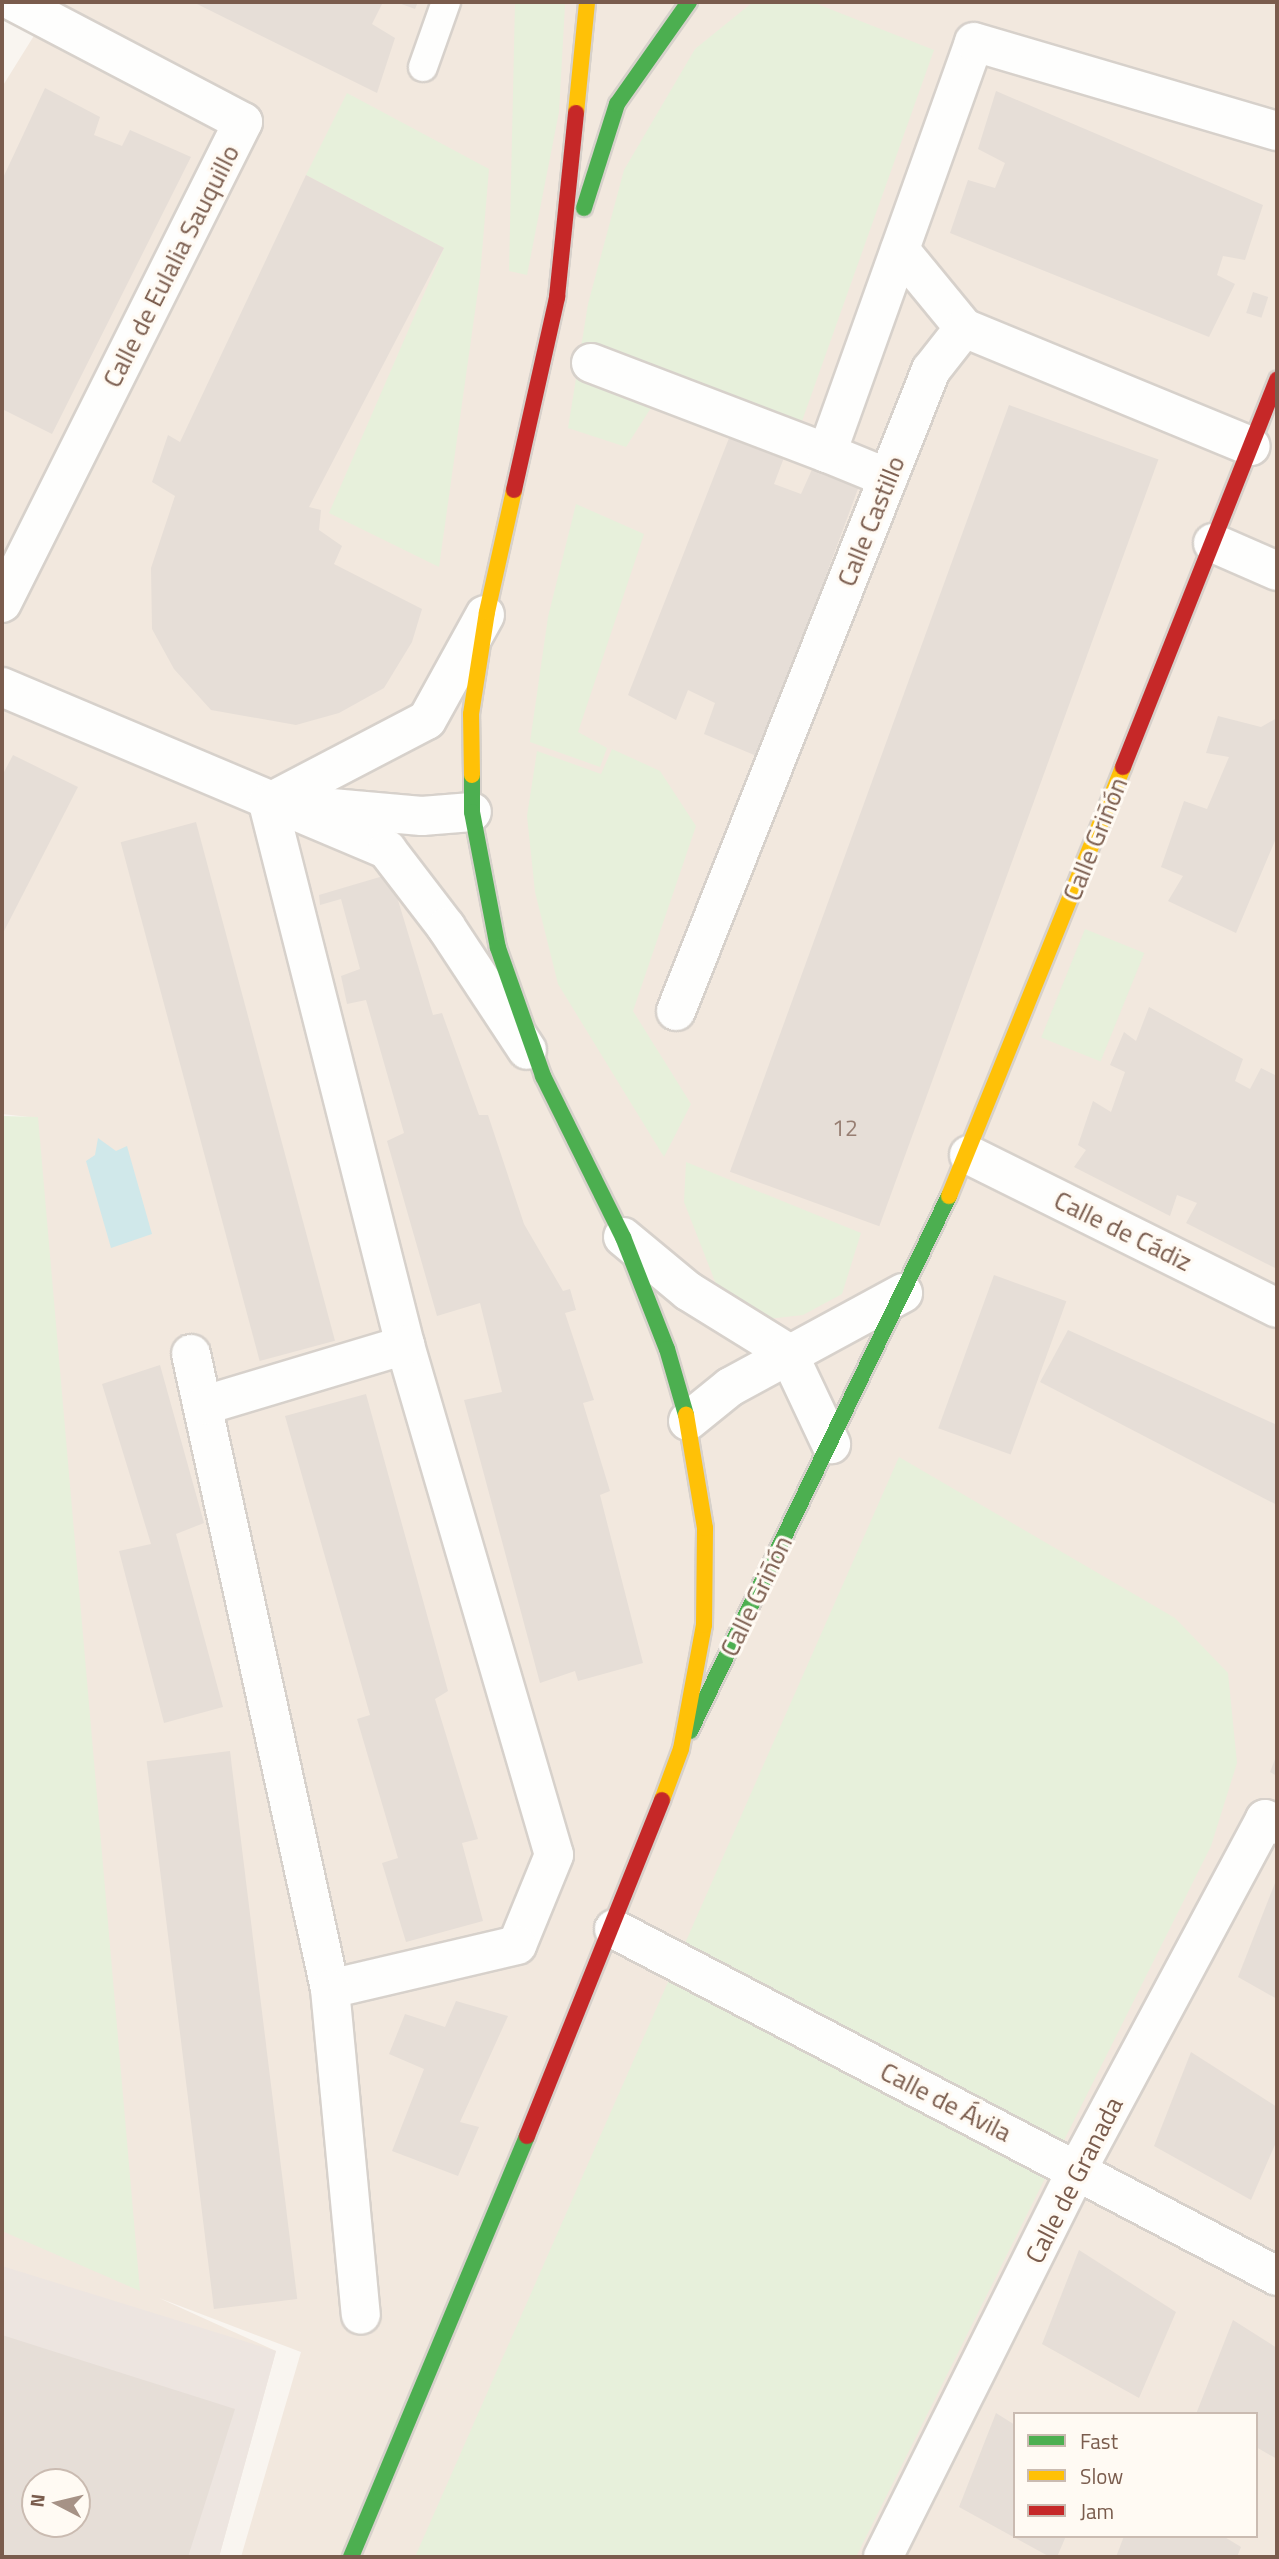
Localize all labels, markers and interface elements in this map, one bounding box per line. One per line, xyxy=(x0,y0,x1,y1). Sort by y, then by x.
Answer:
street label: Calle de Eulalia Sauquillo xyxy=(96,140,246,392)
street label: Calle Castillo xyxy=(831,451,911,591)
street label: Calle Griñón xyxy=(1056,773,1134,905)
house number: 12 xyxy=(832,1114,858,1142)
street label: Calle de Cádiz xyxy=(1049,1184,1197,1278)
street label: Calle Griñón xyxy=(713,1531,799,1661)
street label: Calle de Ávila xyxy=(875,2056,1017,2148)
street label: Calle de Granada xyxy=(1019,2092,1129,2268)
legend xyxy=(1013,2412,1258,2538)
text: Fast xyxy=(1080,2425,1118,2457)
text: Slow xyxy=(1080,2460,1123,2492)
north arrow xyxy=(21,2468,91,2538)
text: N xyxy=(21,2492,52,2509)
text: Jam xyxy=(1080,2495,1114,2527)

